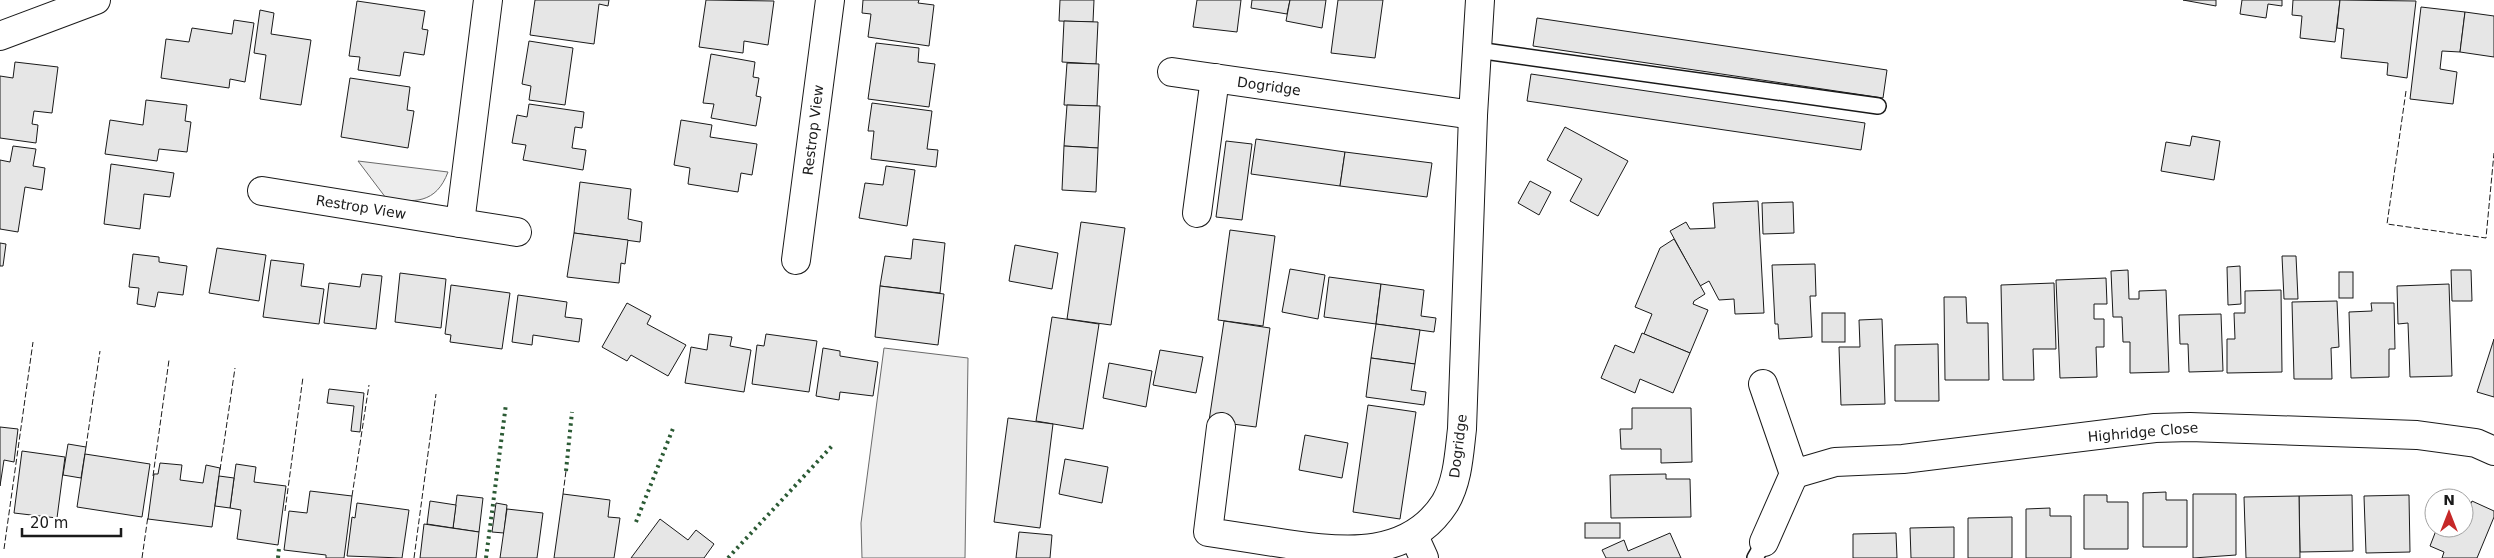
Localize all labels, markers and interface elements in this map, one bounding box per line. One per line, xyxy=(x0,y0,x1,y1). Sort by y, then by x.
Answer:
street label: Dogridge xyxy=(1236,74,1302,98)
street label: Restrop View xyxy=(800,84,826,176)
street label: Restrop View xyxy=(315,192,407,222)
street label: Dogridge xyxy=(1446,413,1470,479)
street label: Highridge Close xyxy=(2087,419,2199,445)
north arrow xyxy=(2424,488,2474,538)
text: N xyxy=(2443,492,2455,508)
scale bar xyxy=(22,506,121,538)
text: 20 m xyxy=(30,514,68,532)

